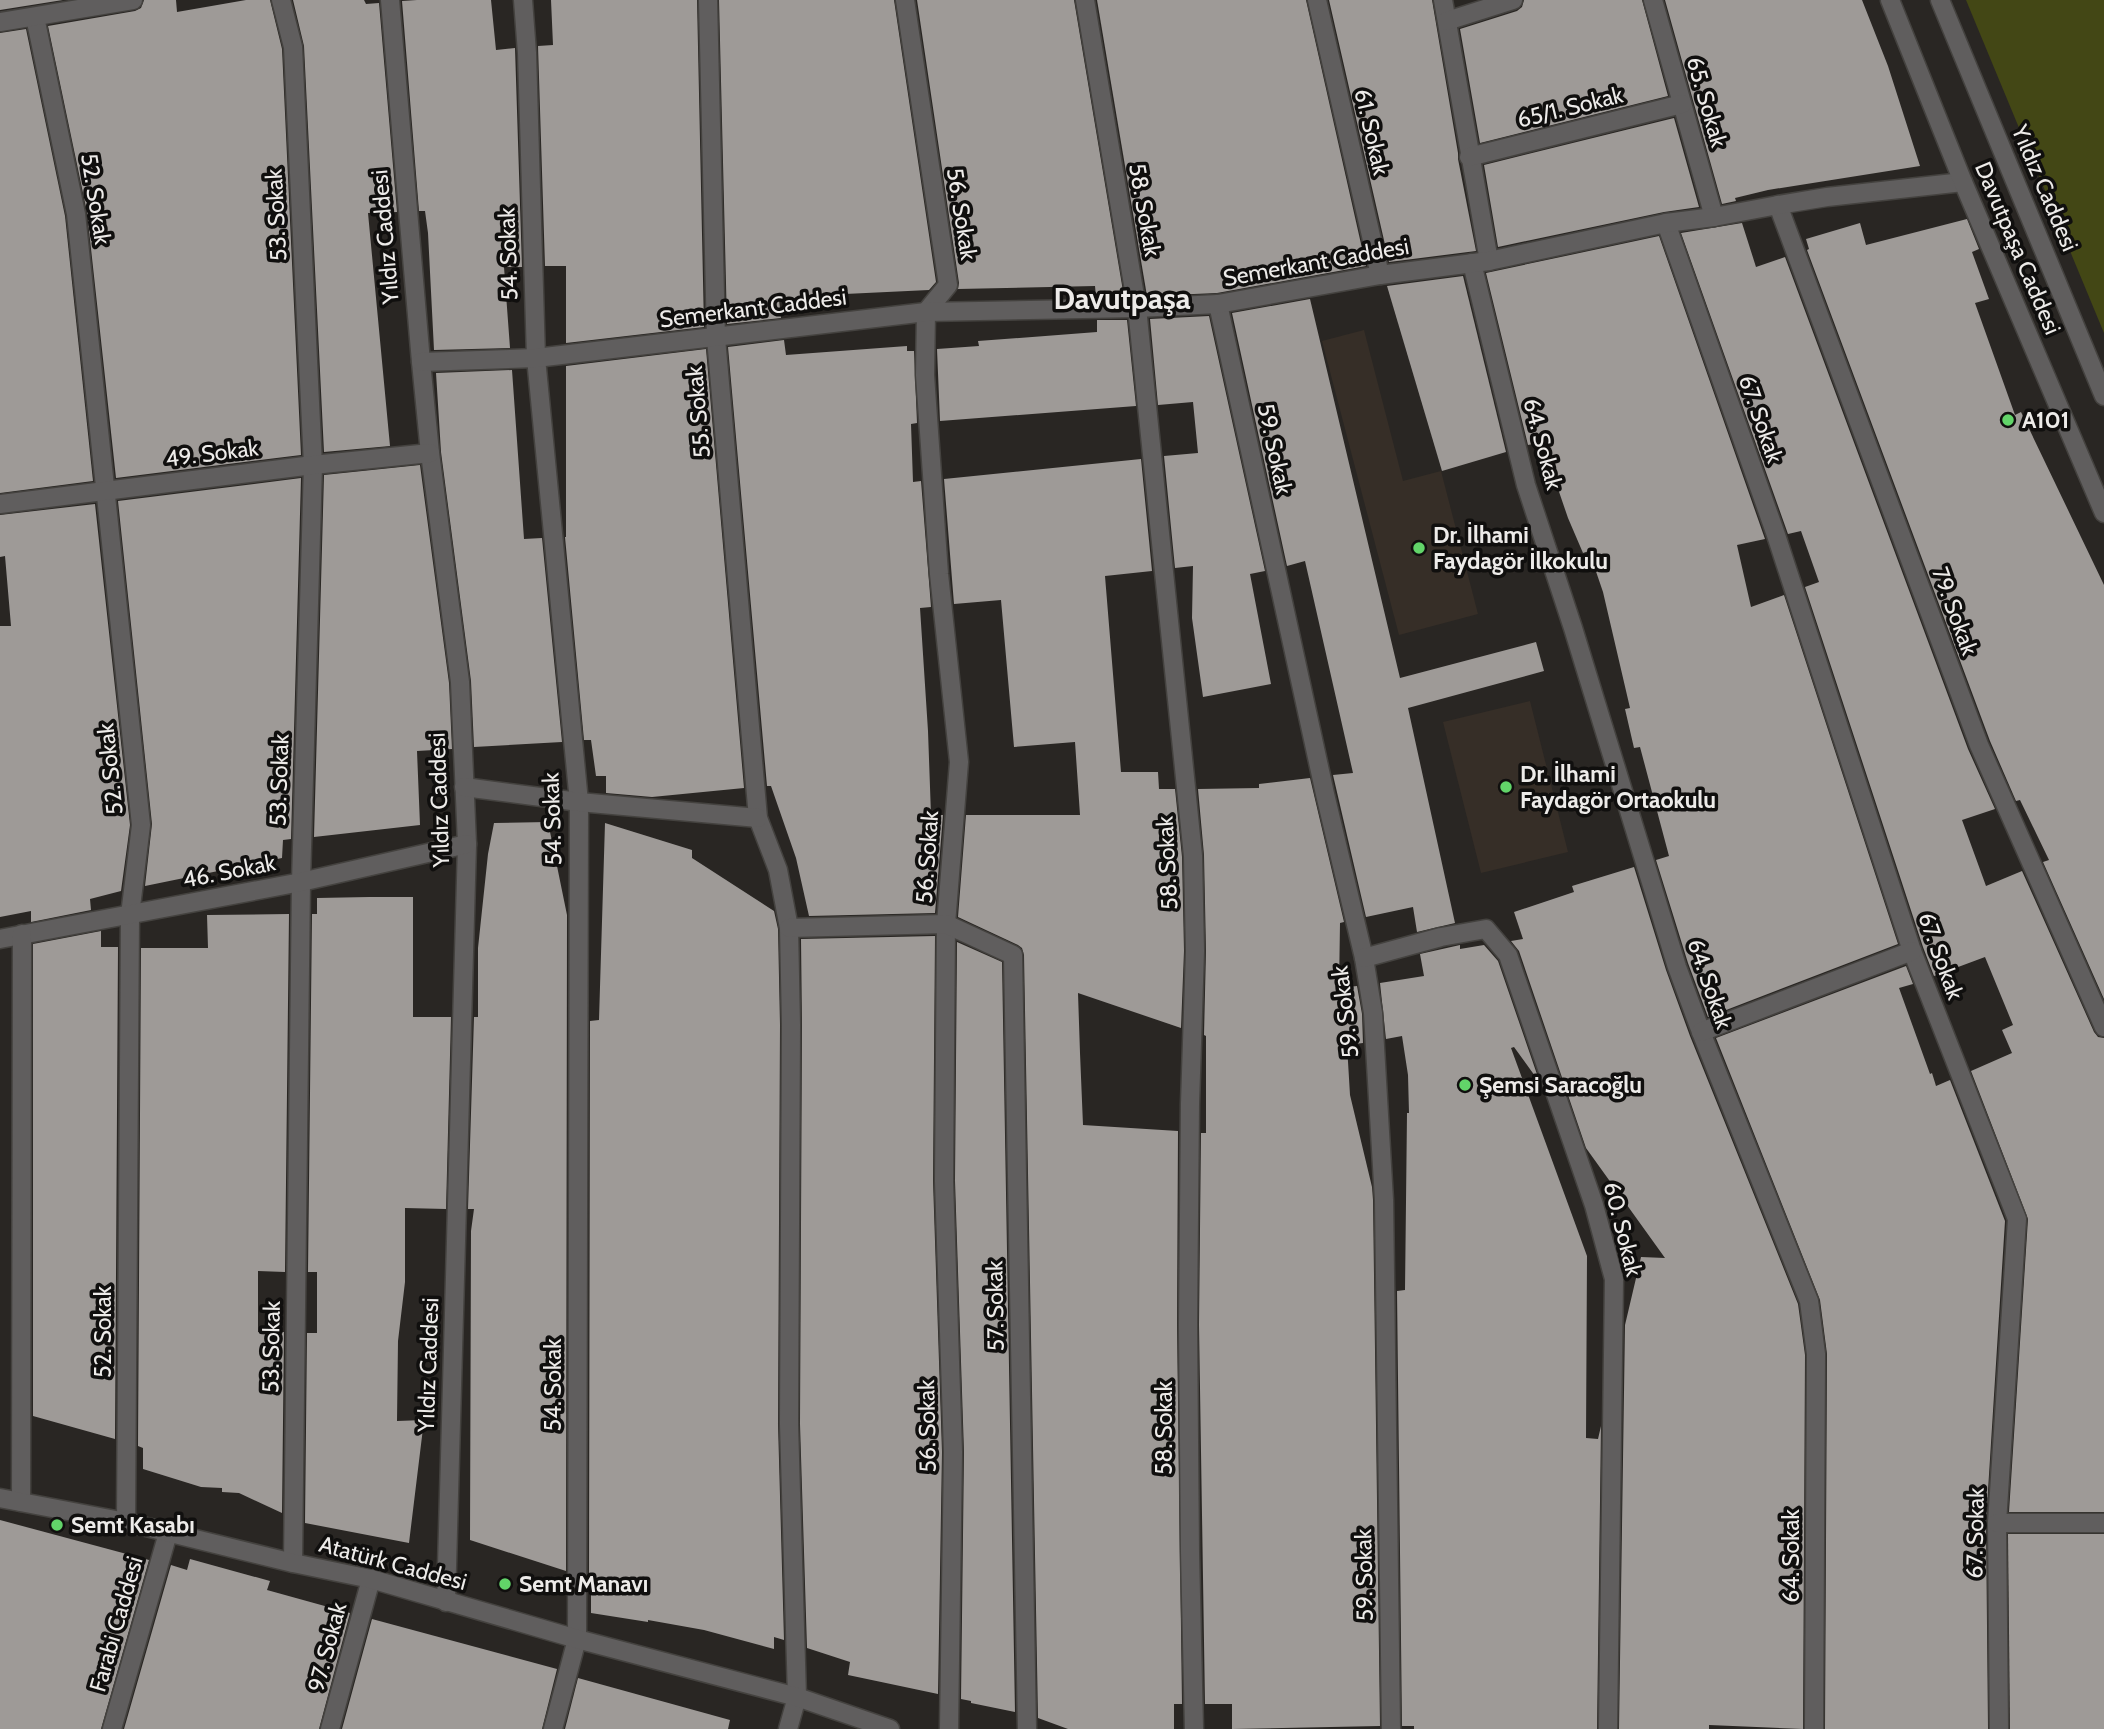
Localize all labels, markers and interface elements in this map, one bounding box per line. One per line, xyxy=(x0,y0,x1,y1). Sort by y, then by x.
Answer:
street label: 65. Sokak xyxy=(1681,53,1733,151)
street label: 65/1. Sokak xyxy=(1514,80,1626,134)
street label: 61. Sokak xyxy=(1348,86,1396,179)
street label: Yıldız Caddesi xyxy=(2005,120,2084,255)
street label: 52. Sokak xyxy=(75,151,117,247)
street label: Davutpaşa Caddesi xyxy=(1969,157,2067,339)
street label: 58. Sokak xyxy=(1123,161,1167,259)
street label: 56. Sokak xyxy=(941,166,983,263)
street label: 53. Sokak xyxy=(260,167,292,262)
street label: Yıldız Caddesi xyxy=(365,169,405,306)
street label: 54. Sokak xyxy=(492,206,524,301)
street label: Semerkant Caddesi xyxy=(1221,232,1411,292)
district label: Davutpaşa xyxy=(1053,280,1191,317)
street label: Semerkant Caddesi xyxy=(658,283,848,333)
street label: 55. Sokak xyxy=(680,364,716,459)
street label: 67. Sokak xyxy=(1733,371,1789,467)
street label: 64. Sokak xyxy=(1517,395,1569,493)
street label: 59. Sokak xyxy=(1252,401,1298,498)
place label: A101 xyxy=(2022,406,2069,434)
marker: A101 xyxy=(2000,412,2016,428)
street label: 49. Sokak xyxy=(164,433,261,473)
place label: Dr. İlhami Faydagör İlkokulu xyxy=(1433,521,1608,575)
marker: Dr. İlhami Faydagör İlkokulu xyxy=(1411,540,1427,556)
street label: 79. Sokak xyxy=(1926,563,1984,660)
street label: 52. Sokak xyxy=(91,721,129,816)
street label: Yıldız Caddesi xyxy=(423,732,455,869)
street label: 53. Sokak xyxy=(263,733,295,827)
place label: Dr. İlhami Faydagör Ortaokulu xyxy=(1520,760,1716,814)
street label: 54. Sokak xyxy=(536,771,568,866)
marker: Dr. İlhami Faydagör Ortaokulu xyxy=(1498,779,1514,795)
street label: 56. Sokak xyxy=(910,809,944,904)
street label: 58. Sokak xyxy=(1151,815,1183,911)
street label: 46. Sokak xyxy=(180,848,278,894)
street label: 67. Sokak xyxy=(1912,908,1970,1004)
street label: 64. Sokak xyxy=(1682,935,1739,1033)
street label: 59. Sokak xyxy=(1325,964,1365,1060)
place label: Şemsi Saracoğlu xyxy=(1479,1071,1642,1099)
marker: Şemsi Saracoğlu xyxy=(1457,1077,1473,1093)
street label: 60. Sokak xyxy=(1598,1179,1648,1280)
street label: 57. Sokak xyxy=(980,1260,1010,1352)
street label: 52. Sokak xyxy=(89,1285,117,1378)
street label: Yıldız Caddesi xyxy=(412,1297,444,1434)
street label: 53. Sokak xyxy=(256,1300,286,1393)
street label: 54. Sokak xyxy=(539,1338,567,1431)
street label: 56. Sokak xyxy=(912,1379,942,1473)
street label: 58. Sokak xyxy=(1150,1380,1178,1475)
street label: 67. Sokak xyxy=(1960,1487,1990,1579)
street label: 64. Sokak xyxy=(1777,1509,1805,1603)
place label: Semt Kasabı xyxy=(71,1511,195,1539)
marker: Semt Kasabı xyxy=(49,1517,65,1533)
street label: 59. Sokak xyxy=(1349,1528,1379,1622)
street label: Atatürk Caddesi xyxy=(316,1530,470,1596)
street label: Farabi Caddesi xyxy=(83,1553,149,1695)
place label: Semt Manavı xyxy=(519,1570,648,1598)
marker: Semt Manavı xyxy=(497,1576,513,1592)
street label: 97. Sokak xyxy=(302,1599,353,1695)

